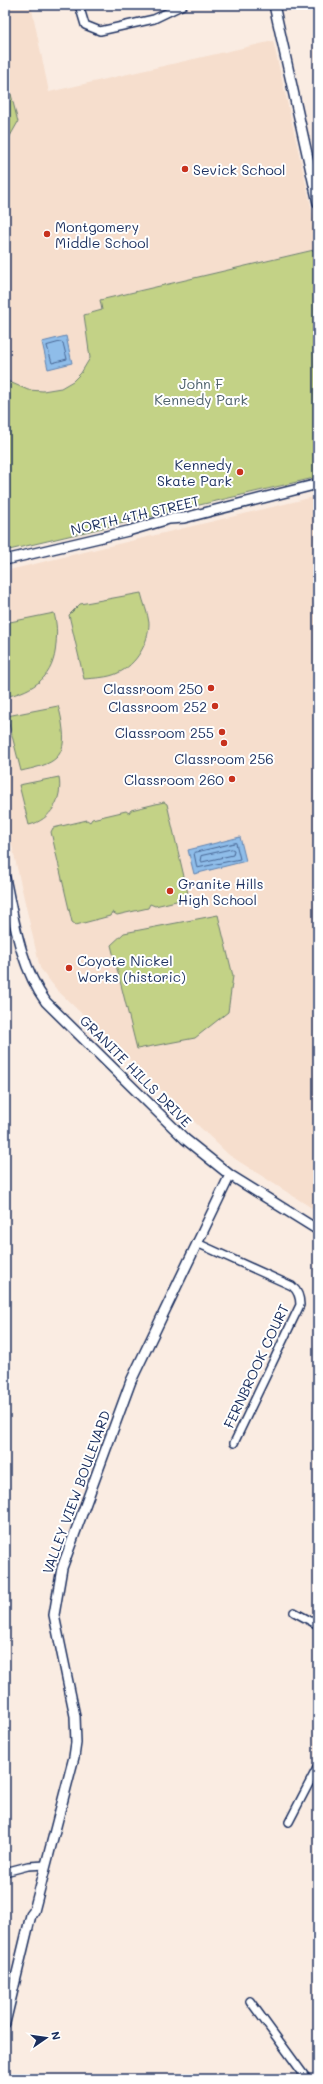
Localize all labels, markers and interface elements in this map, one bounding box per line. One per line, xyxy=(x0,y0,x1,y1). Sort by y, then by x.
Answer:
place label: Sevick School xyxy=(193,160,286,179)
marker: Sevick School xyxy=(180,164,190,174)
place label: Montgomery Middle School xyxy=(55,217,149,252)
marker: Montgomery Middle School xyxy=(42,229,52,239)
park label: John F Kennedy Park xyxy=(154,374,248,409)
place label: Kennedy Skate Park xyxy=(157,455,232,490)
marker: Kennedy Skate Park xyxy=(235,467,245,477)
street label: NORTH 4TH STREET xyxy=(69,491,201,539)
place label: Classroom 250 xyxy=(103,679,203,698)
marker: Classroom 250 xyxy=(206,683,216,693)
place label: Classroom 252 xyxy=(108,697,207,716)
marker: Classroom 252 xyxy=(210,701,220,711)
place label: Classroom 255 xyxy=(115,723,214,742)
marker: Classroom 255 xyxy=(217,727,227,737)
marker: Classroom 256 xyxy=(219,738,229,748)
place label: Classroom 256 xyxy=(174,749,274,768)
place label: Classroom 260 xyxy=(124,770,224,789)
marker: Classroom 260 xyxy=(227,774,237,784)
place label: Granite Hills High School xyxy=(178,874,264,909)
marker: Granite Hills High School xyxy=(165,886,175,896)
place label: Coyote Nickel Works (historic) xyxy=(77,951,186,986)
marker: Coyote Nickel Works (historic) xyxy=(64,963,74,973)
street label: GRANITE HILLS DRIVE xyxy=(76,1011,196,1131)
street label: FERNBROOK COURT xyxy=(219,1301,293,1431)
street label: VALLEY VIEW BOULEVARD xyxy=(38,1408,114,1576)
north arrow xyxy=(26,2018,66,2058)
text: N xyxy=(48,2030,64,2041)

